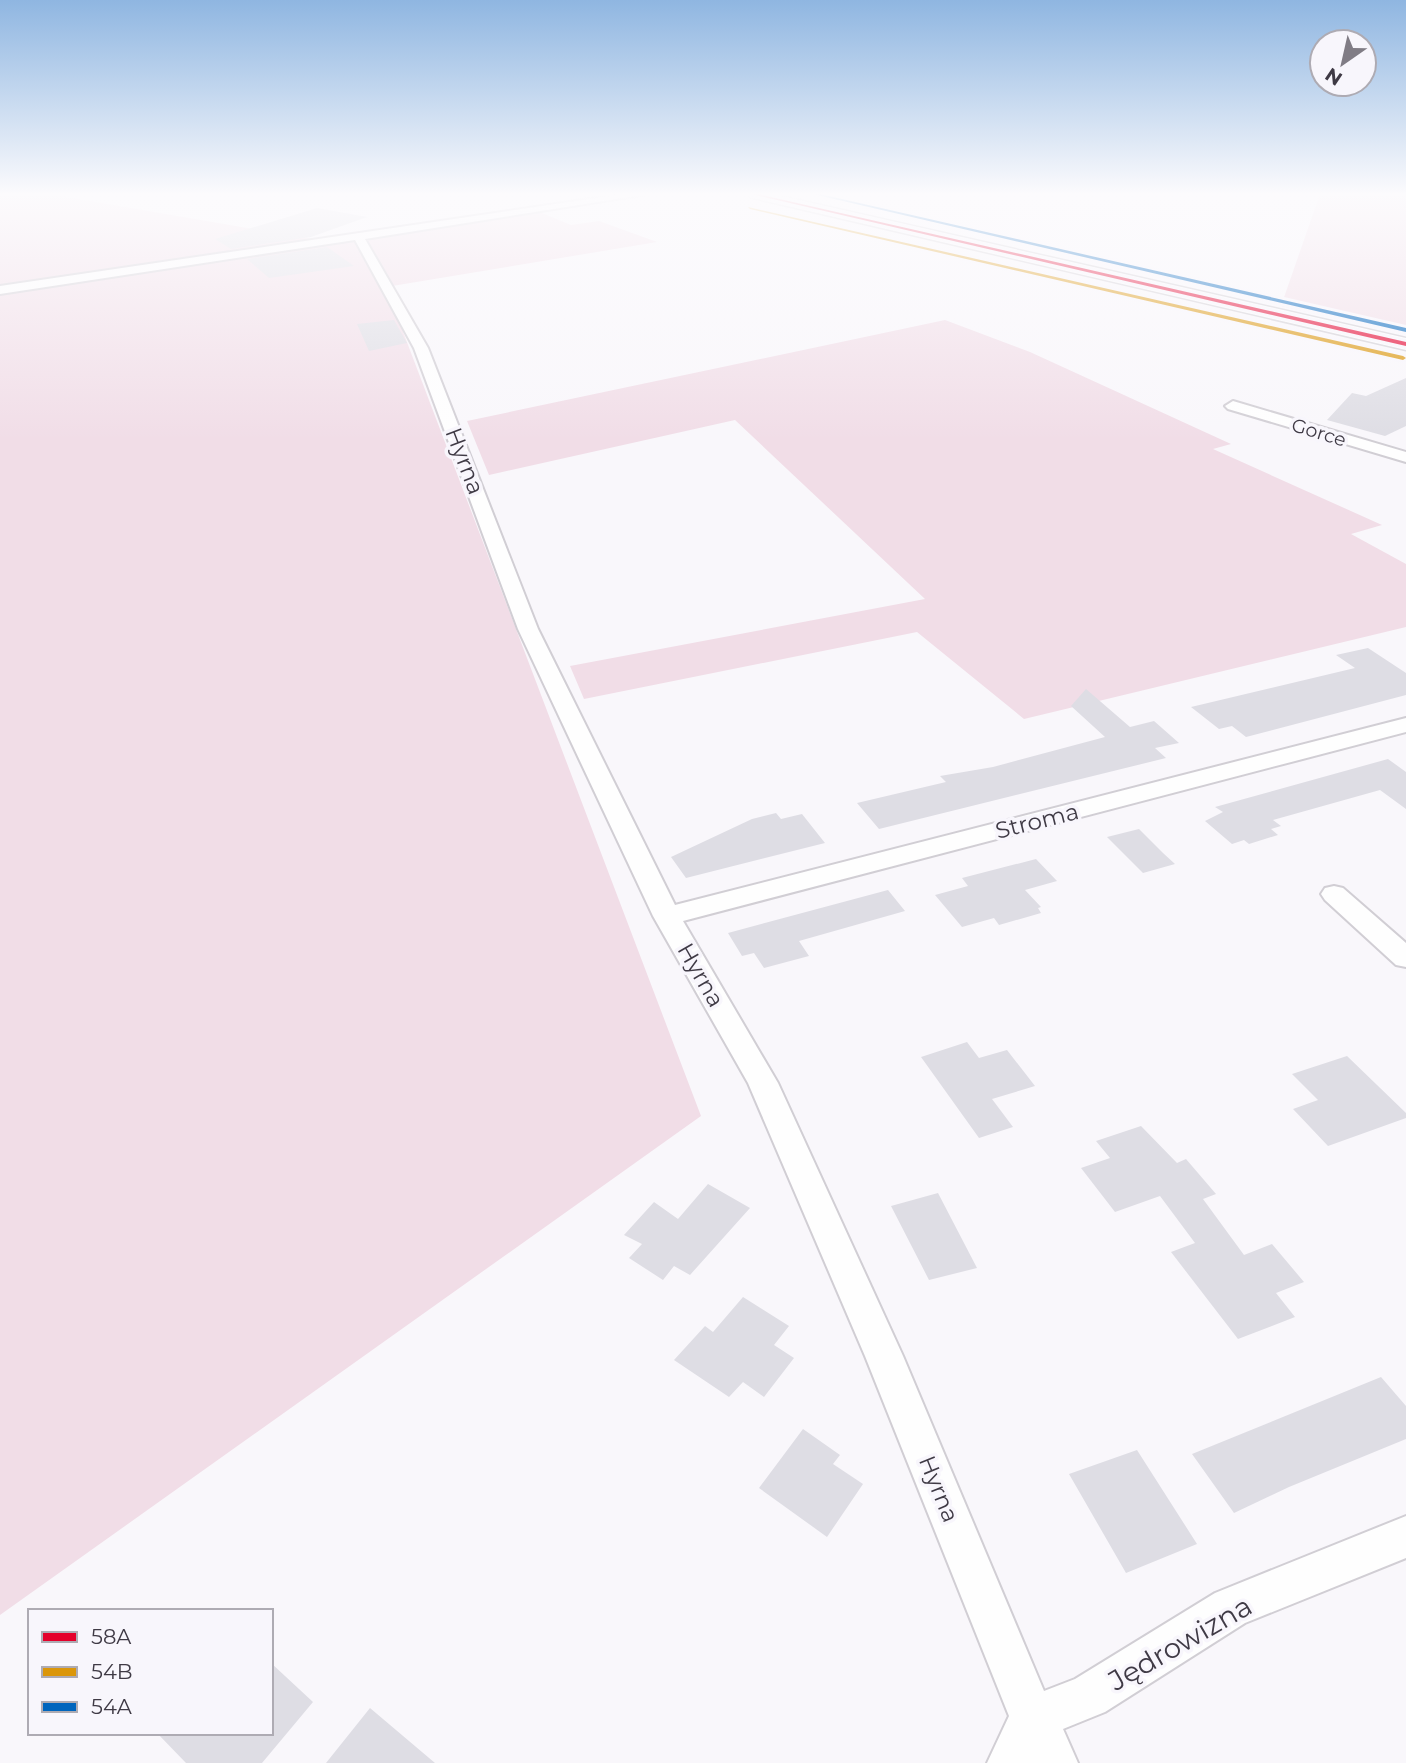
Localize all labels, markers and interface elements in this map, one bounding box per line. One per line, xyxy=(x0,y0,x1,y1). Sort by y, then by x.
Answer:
north arrow xyxy=(1308,28,1378,98)
text: N xyxy=(1321,63,1347,91)
street label: Gorce xyxy=(1289,413,1349,452)
street label: Hyrna xyxy=(440,424,490,498)
street label: Stroma xyxy=(992,797,1082,845)
street label: Hyrna xyxy=(672,938,730,1012)
street label: Hyrna xyxy=(913,1452,965,1526)
street label: Jędrowizna xyxy=(1101,1588,1258,1698)
legend xyxy=(28,1609,273,1735)
text: 58A xyxy=(91,1624,132,1649)
text: 54B xyxy=(91,1659,133,1684)
text: 54A xyxy=(91,1694,133,1719)

